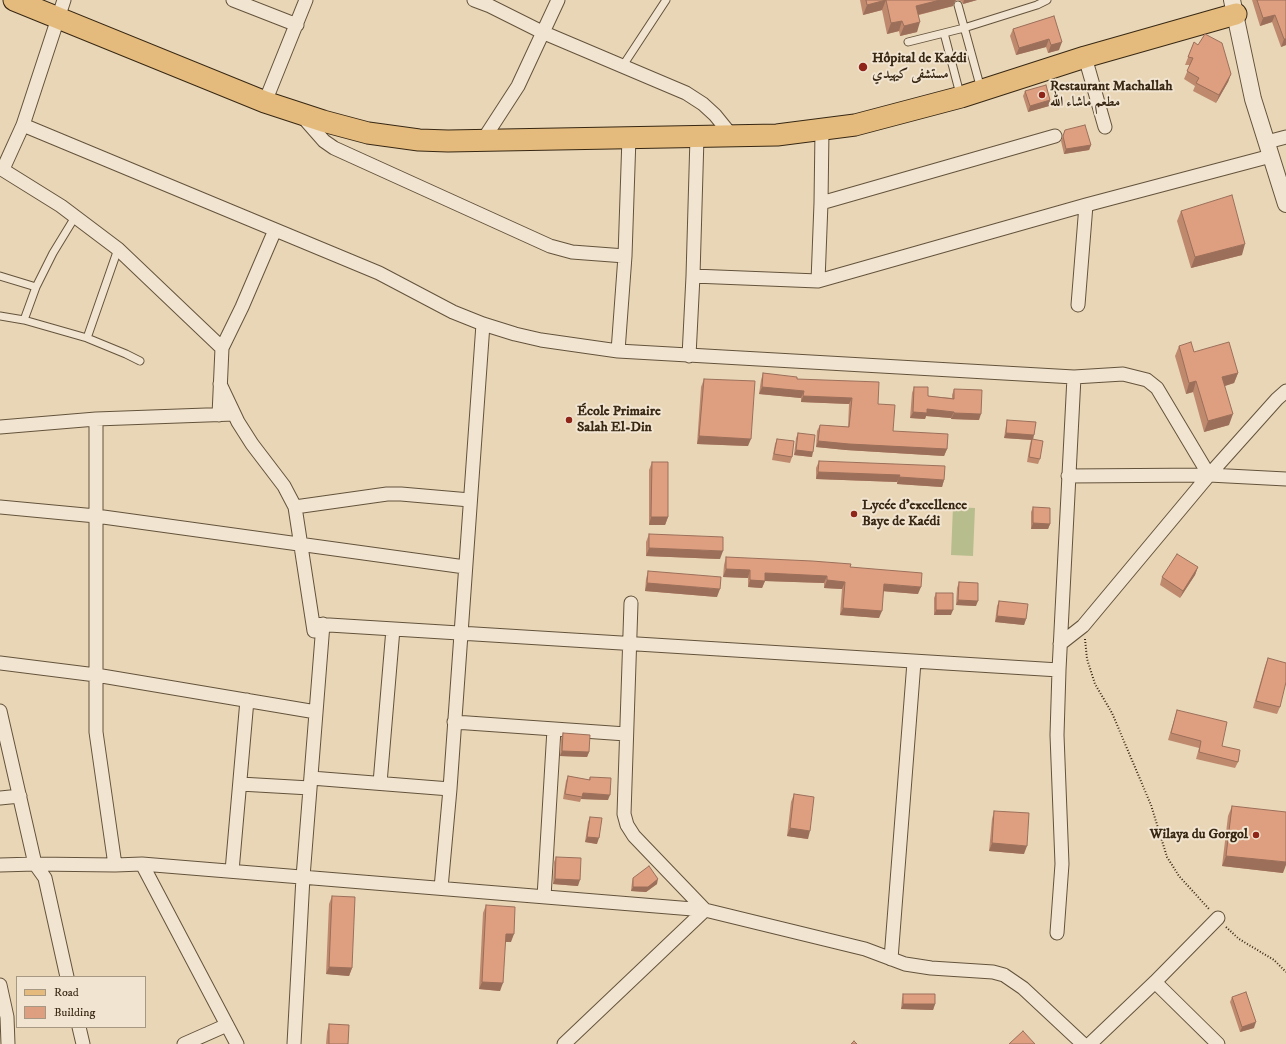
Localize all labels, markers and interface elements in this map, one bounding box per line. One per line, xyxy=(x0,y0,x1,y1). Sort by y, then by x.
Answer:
place label: Hôpital de Kaédi مستشفى كيهيدي xyxy=(872,51,967,84)
marker: Hôpital de Kaédi مستشفى كيهيدي xyxy=(857,61,869,73)
place label: Restaurant Machallah مطعم ماشاء الله xyxy=(1050,79,1173,112)
marker: Restaurant Machallah مطعم ماشاء الله xyxy=(1037,90,1047,100)
place label: École Primaire Salah El-Din xyxy=(577,404,661,436)
marker: École Primaire Salah El-Din xyxy=(564,415,574,425)
place label: Lycée d'excellence Baye de Kaédi xyxy=(862,498,967,530)
marker: Lycée d'excellence Baye de Kaédi xyxy=(849,509,859,519)
place label: Wilaya du Gorgol xyxy=(1150,827,1248,843)
marker: Wilaya du Gorgol xyxy=(1251,830,1261,840)
legend xyxy=(16,976,146,1028)
text: Road xyxy=(54,985,79,1000)
text: Building xyxy=(54,1005,95,1020)

